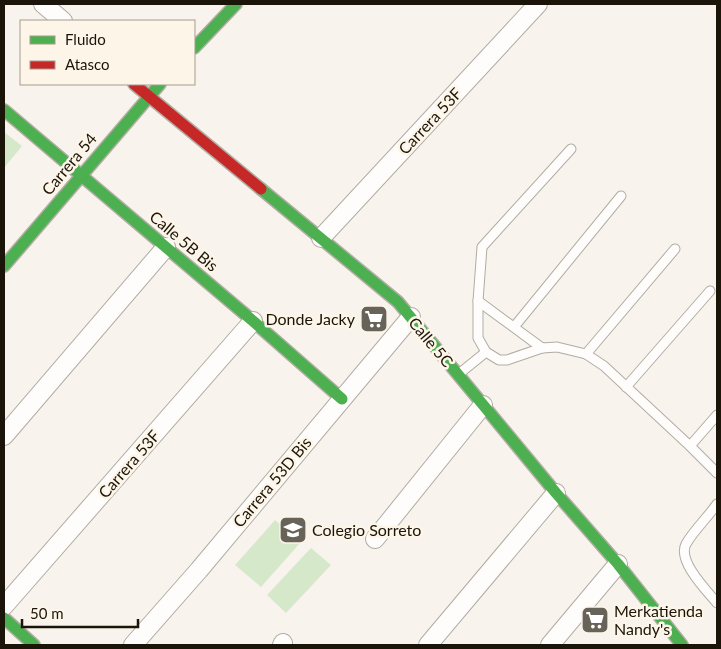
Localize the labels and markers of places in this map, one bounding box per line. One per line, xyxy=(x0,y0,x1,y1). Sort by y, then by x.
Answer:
supermarket icon: Donde Jacky xyxy=(359,304,389,334)
place label: Donde Jacky xyxy=(265,309,356,328)
school or university icon: Colegio Sorreto xyxy=(278,515,308,545)
place label: Colegio Sorreto xyxy=(312,520,421,539)
place label: Merkatienda Nandy's xyxy=(614,601,703,638)
supermarket icon: Merkatienda Nandy's xyxy=(580,605,610,635)

